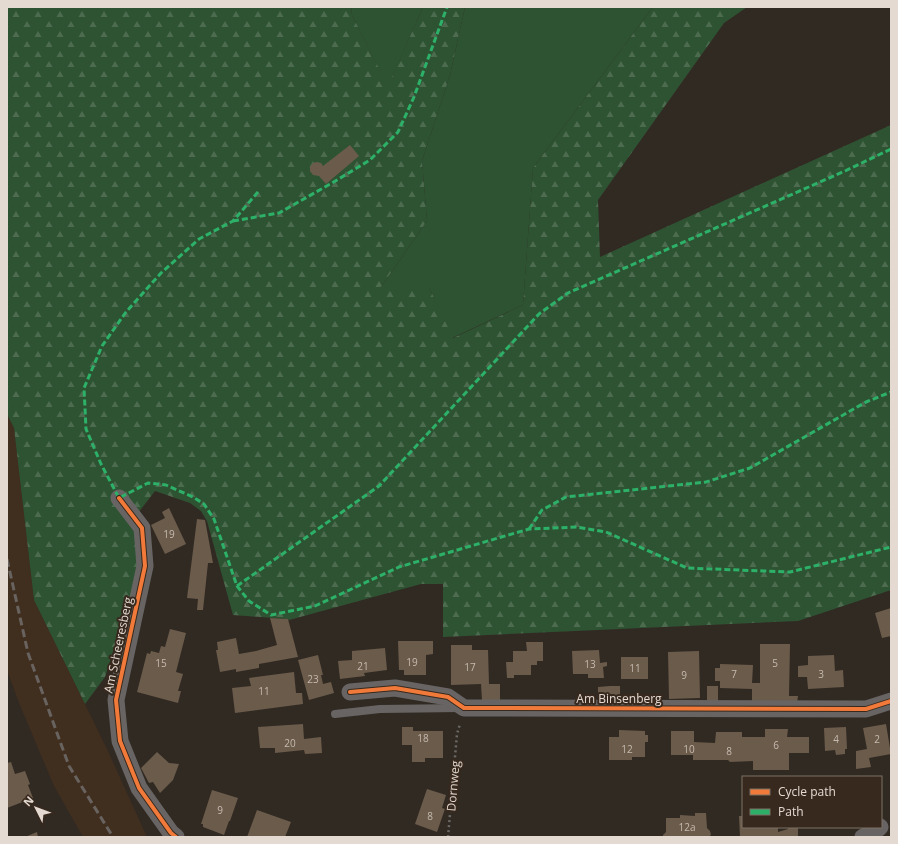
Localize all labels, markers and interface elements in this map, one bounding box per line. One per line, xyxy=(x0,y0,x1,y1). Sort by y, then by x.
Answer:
house number: 19 xyxy=(163,527,175,541)
street label: Am Scheeresberg xyxy=(100,595,137,695)
house number: 19 xyxy=(406,655,418,669)
house number: 15 xyxy=(155,656,167,670)
house number: 5 xyxy=(772,656,778,670)
house number: 13 xyxy=(584,657,596,671)
house number: 21 xyxy=(357,659,369,673)
house number: 17 xyxy=(464,660,476,674)
house number: 11 xyxy=(629,661,641,675)
house number: 7 xyxy=(731,667,737,681)
house number: 3 xyxy=(818,667,824,681)
house number: 9 xyxy=(681,668,687,682)
house number: 23 xyxy=(307,672,319,686)
house number: 11 xyxy=(258,684,270,698)
street label: Am Binsenberg xyxy=(576,690,662,707)
house number: 18 xyxy=(417,731,429,745)
house number: 4 xyxy=(833,732,839,746)
house number: 2 xyxy=(874,732,880,746)
house number: 20 xyxy=(284,736,296,750)
house number: 6 xyxy=(773,738,779,752)
house number: 12 xyxy=(621,742,633,756)
house number: 10 xyxy=(683,742,695,756)
house number: 8 xyxy=(726,744,732,758)
street label: Dornweg xyxy=(442,760,464,812)
legend xyxy=(742,776,882,828)
text: Cycle path xyxy=(778,783,836,800)
north arrow xyxy=(16,788,56,828)
text: N xyxy=(20,793,37,809)
house number: 9 xyxy=(217,803,223,817)
text: Path xyxy=(778,803,804,820)
house number: 8 xyxy=(427,809,433,823)
house number: 12a xyxy=(679,820,696,834)

